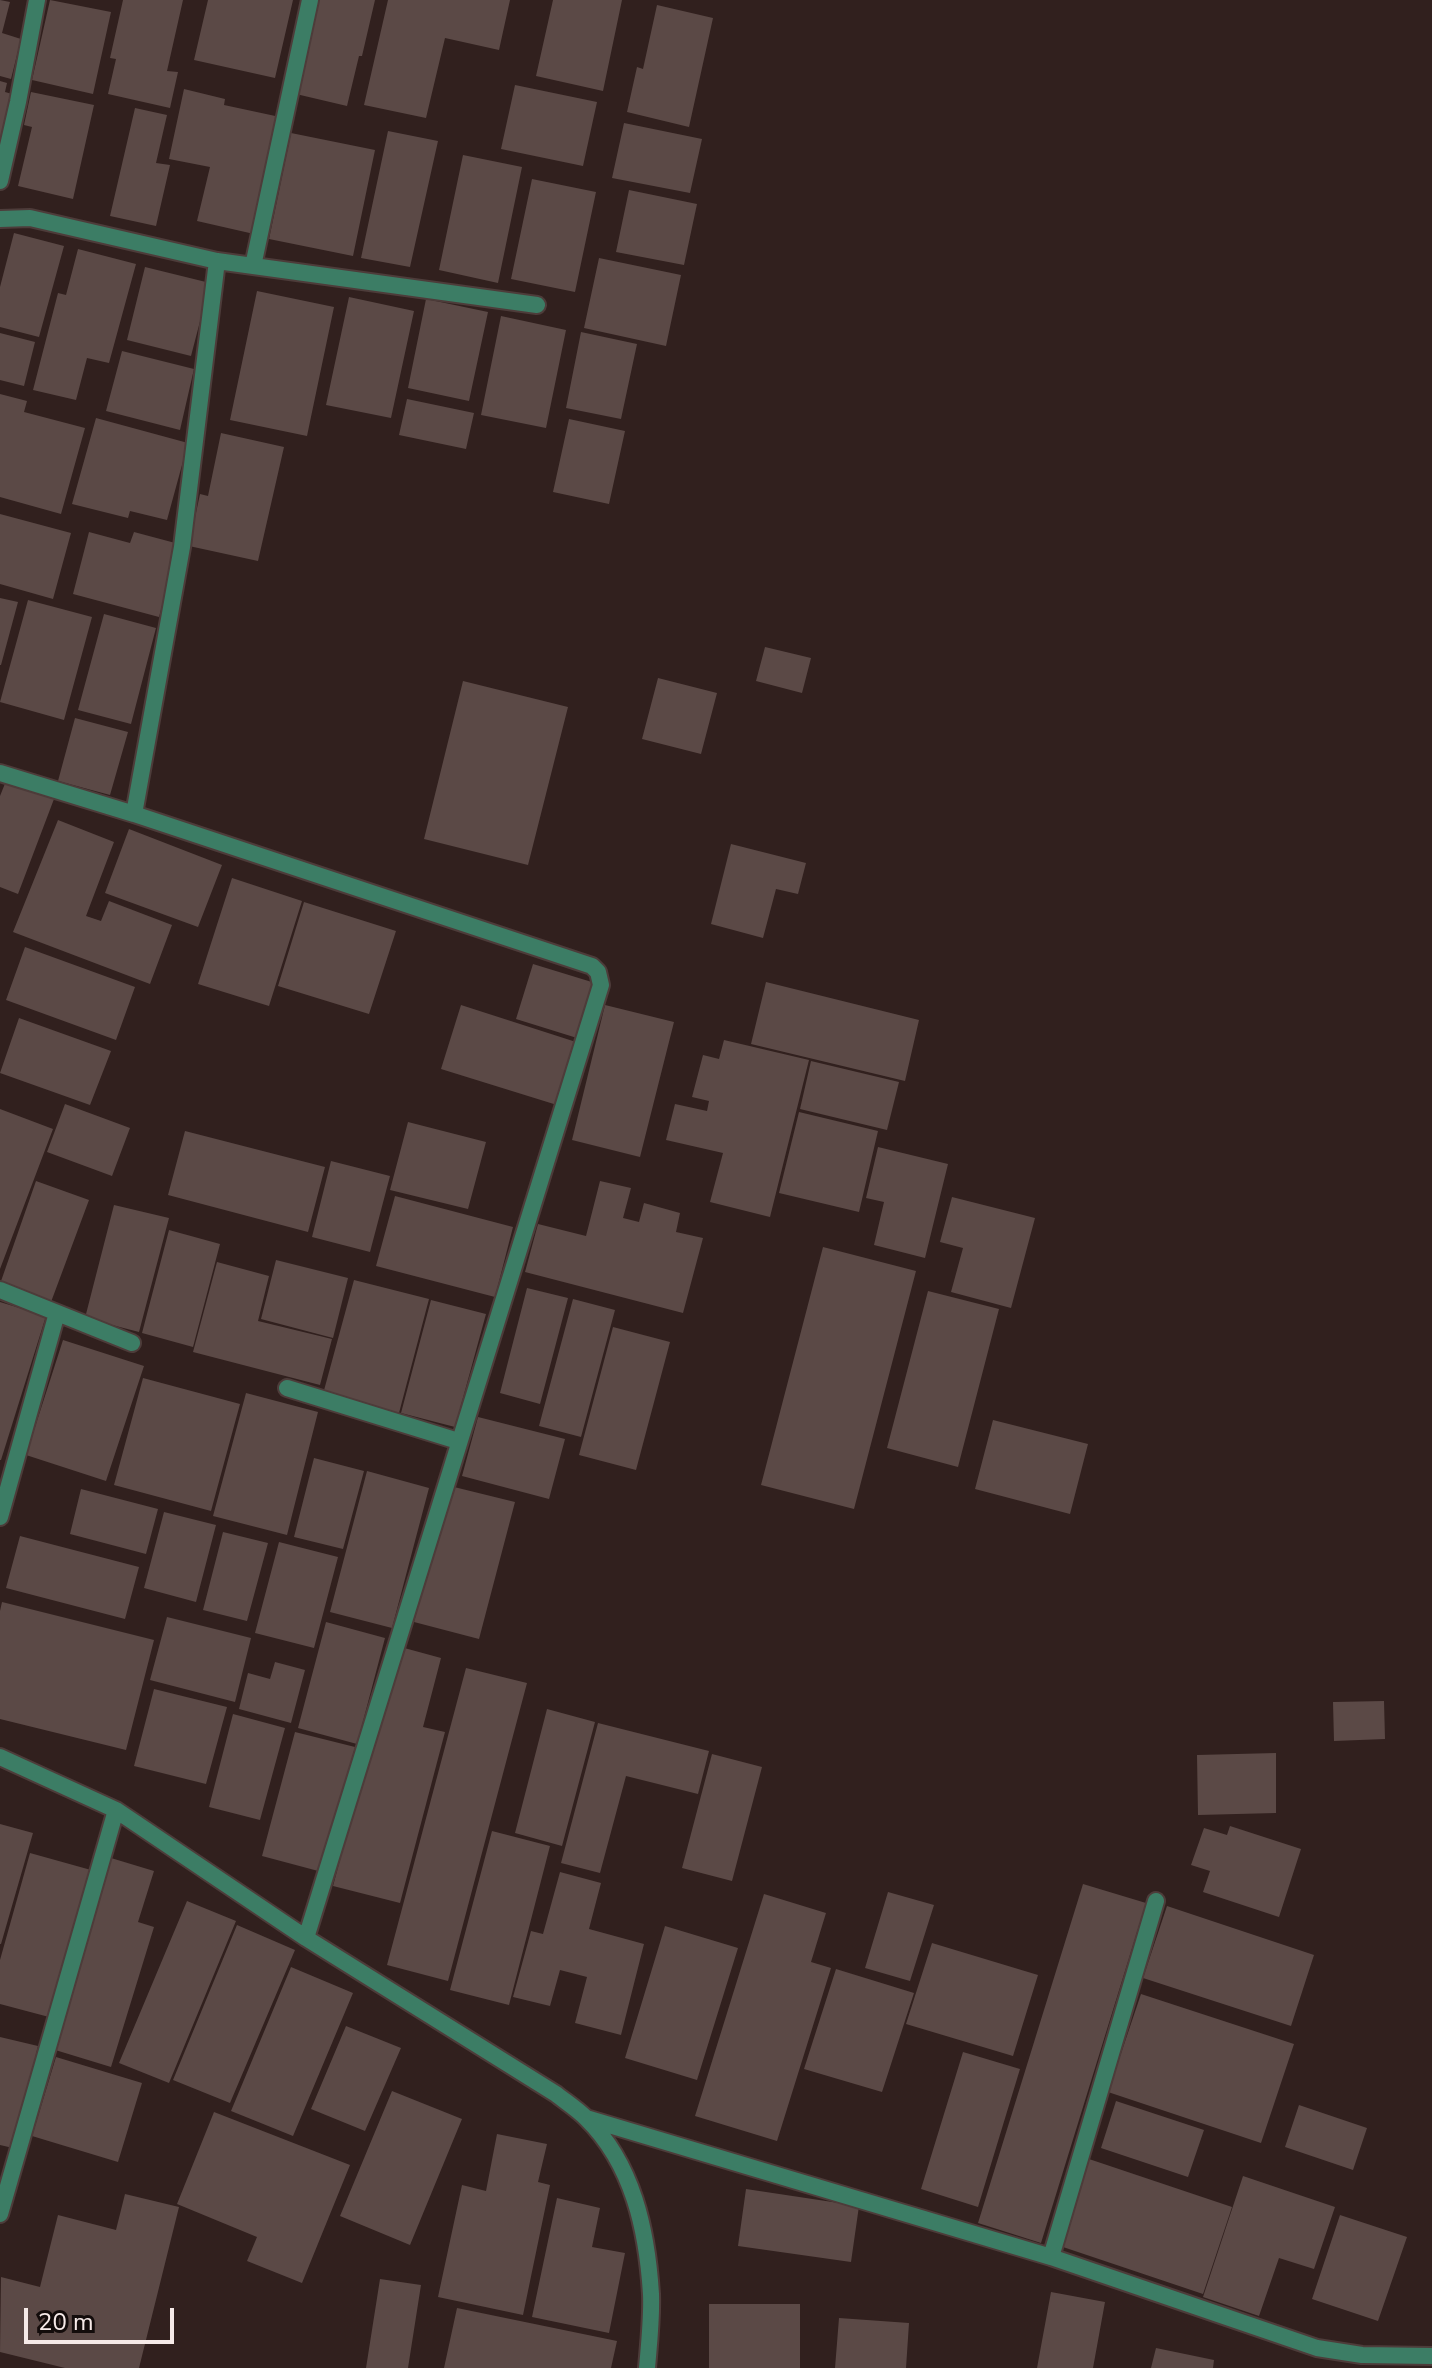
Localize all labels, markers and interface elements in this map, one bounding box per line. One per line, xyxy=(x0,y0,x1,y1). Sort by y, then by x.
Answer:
scale bar xyxy=(28,2292,178,2342)
text: 20 m xyxy=(38,2306,94,2338)

